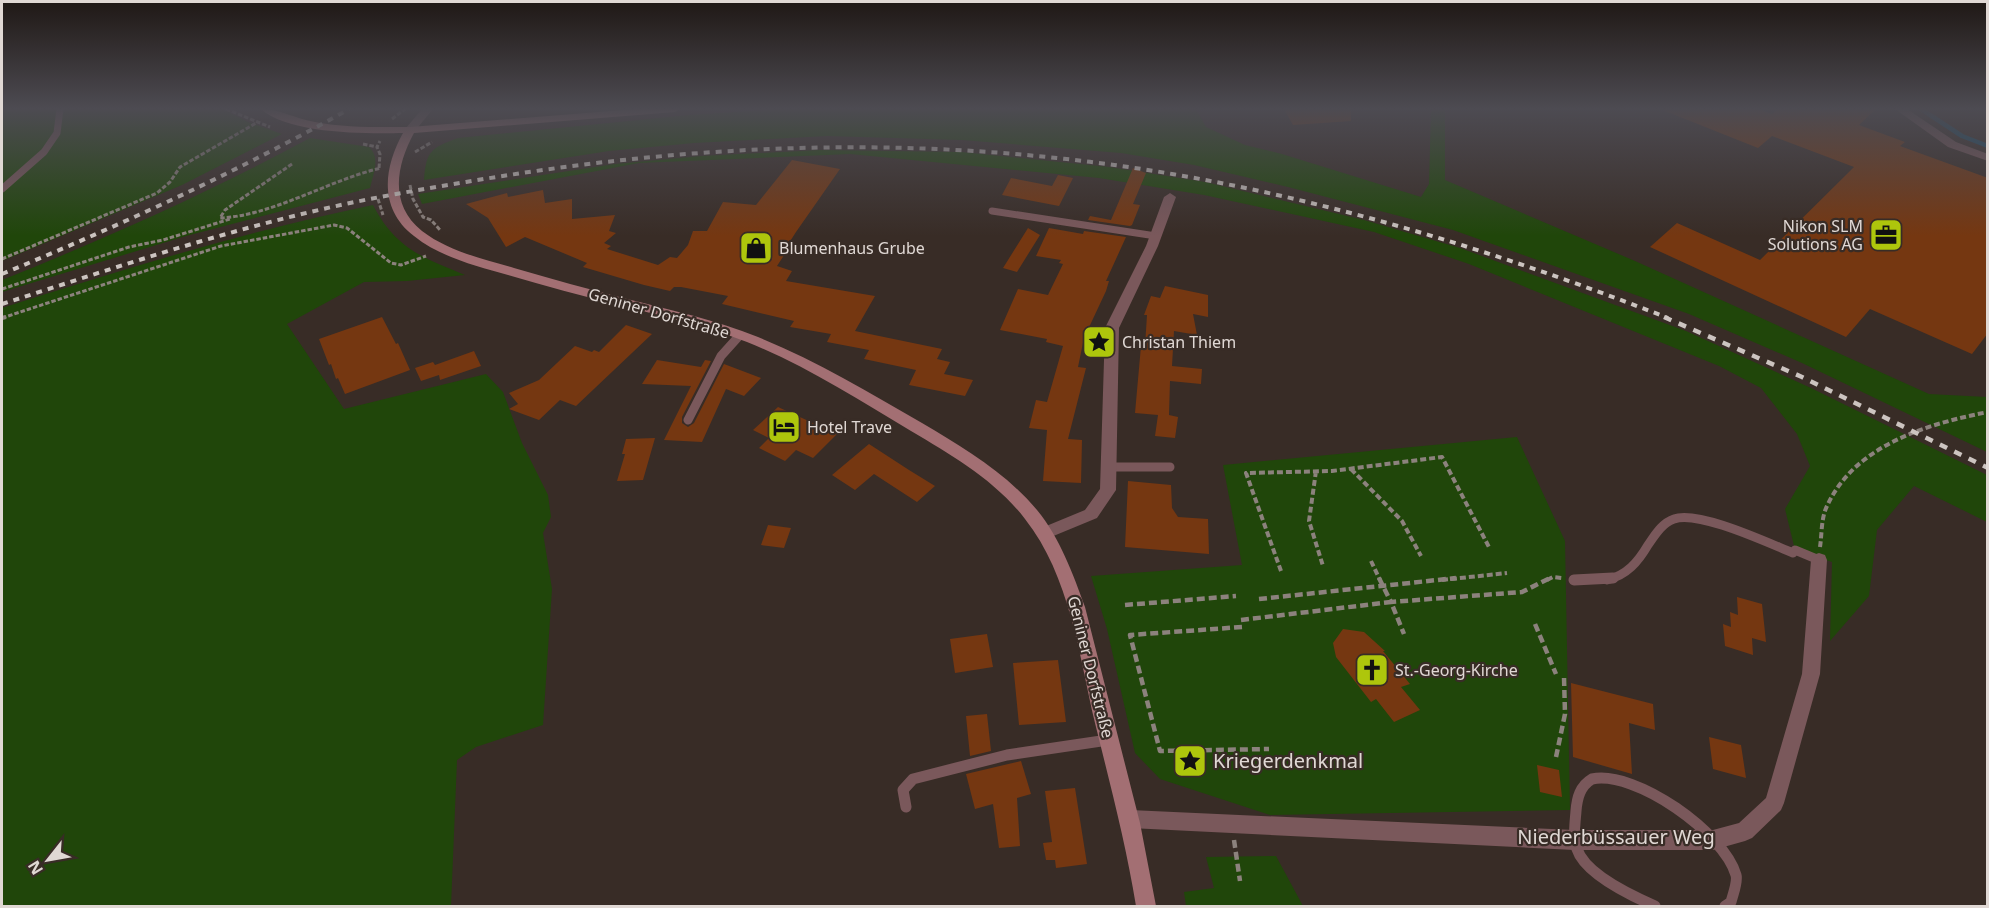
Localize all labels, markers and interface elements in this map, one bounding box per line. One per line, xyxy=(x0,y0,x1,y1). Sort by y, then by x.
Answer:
place label: Nikon SLM Solutions AG xyxy=(1768,215,1863,255)
office icon: Nikon SLM Solutions AG xyxy=(1868,217,1904,253)
shop icon: Blumenhaus Grube xyxy=(738,230,774,266)
place label: Blumenhaus Grube xyxy=(779,237,925,259)
street label: Geniner Dorfstraße xyxy=(586,282,732,344)
place icon: Christan Thiem xyxy=(1081,324,1117,360)
place label: Christan Thiem xyxy=(1122,331,1236,353)
hotel icon: Hotel Trave xyxy=(766,409,802,445)
place label: Hotel Trave xyxy=(807,416,892,438)
street label: Geniner Dorfstraße xyxy=(1063,594,1119,740)
church icon: St.-Georg-Kirche xyxy=(1354,652,1390,688)
place label: St.-Georg-Kirche xyxy=(1395,659,1518,681)
place icon: Kriegerdenkmal xyxy=(1172,743,1208,779)
place label: Kriegerdenkmal xyxy=(1213,747,1363,774)
street label: Niederbüssauer Weg xyxy=(1517,823,1715,850)
north arrow xyxy=(18,830,78,890)
text: N xyxy=(22,856,48,879)

